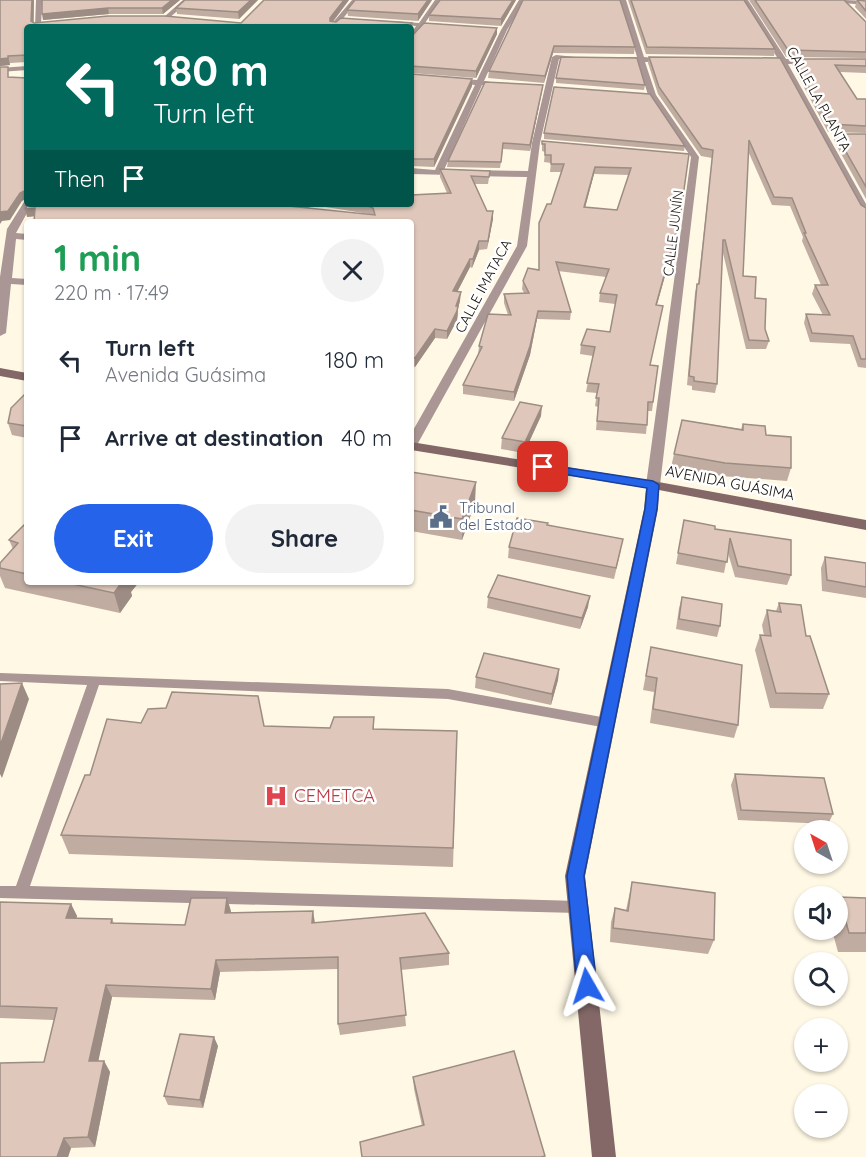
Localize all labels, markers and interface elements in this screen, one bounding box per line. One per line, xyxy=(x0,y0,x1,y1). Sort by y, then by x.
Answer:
street label: CALLE LA PLANTA xyxy=(783,43,855,155)
text: 180 m xyxy=(153,44,269,97)
icon: left xyxy=(54,48,132,126)
text: Turn left xyxy=(153,96,255,130)
icon: arrive xyxy=(117,162,150,195)
text: Then xyxy=(54,165,105,193)
street label: CALLE JUNÍN xyxy=(659,189,687,277)
text: 1 min xyxy=(54,235,141,280)
street label: CALLE IMATACA xyxy=(451,236,515,336)
button: close xyxy=(321,239,384,302)
text: 220 m · 17:49 xyxy=(54,280,169,305)
text: Turn left xyxy=(105,334,195,362)
icon: left xyxy=(54,344,87,377)
text: 180 m xyxy=(325,346,384,374)
text: Avenida Guásima xyxy=(105,362,266,387)
icon: arrive xyxy=(54,422,87,455)
text: Arrive at destination xyxy=(105,424,323,452)
text: 40 m xyxy=(341,424,392,452)
pin xyxy=(517,441,568,492)
icon: arrive xyxy=(526,450,559,483)
street label: AVENIDA GUÁSIMA xyxy=(664,461,797,504)
place label: Tribunal del Estado xyxy=(459,498,532,534)
button: Exit xyxy=(54,504,213,573)
button: Share xyxy=(225,504,384,573)
public building icon: Tribunal del Estado xyxy=(428,504,454,530)
hospital icon: CEMETCA xyxy=(263,783,289,809)
place label: CEMETCA xyxy=(294,784,375,807)
north arrow xyxy=(794,820,848,874)
map controls xyxy=(794,820,848,1138)
button: sound xyxy=(794,886,848,940)
button: search xyxy=(794,952,848,1006)
position arrow xyxy=(555,954,619,1018)
button: + xyxy=(794,1018,848,1072)
button: − xyxy=(794,1084,848,1138)

